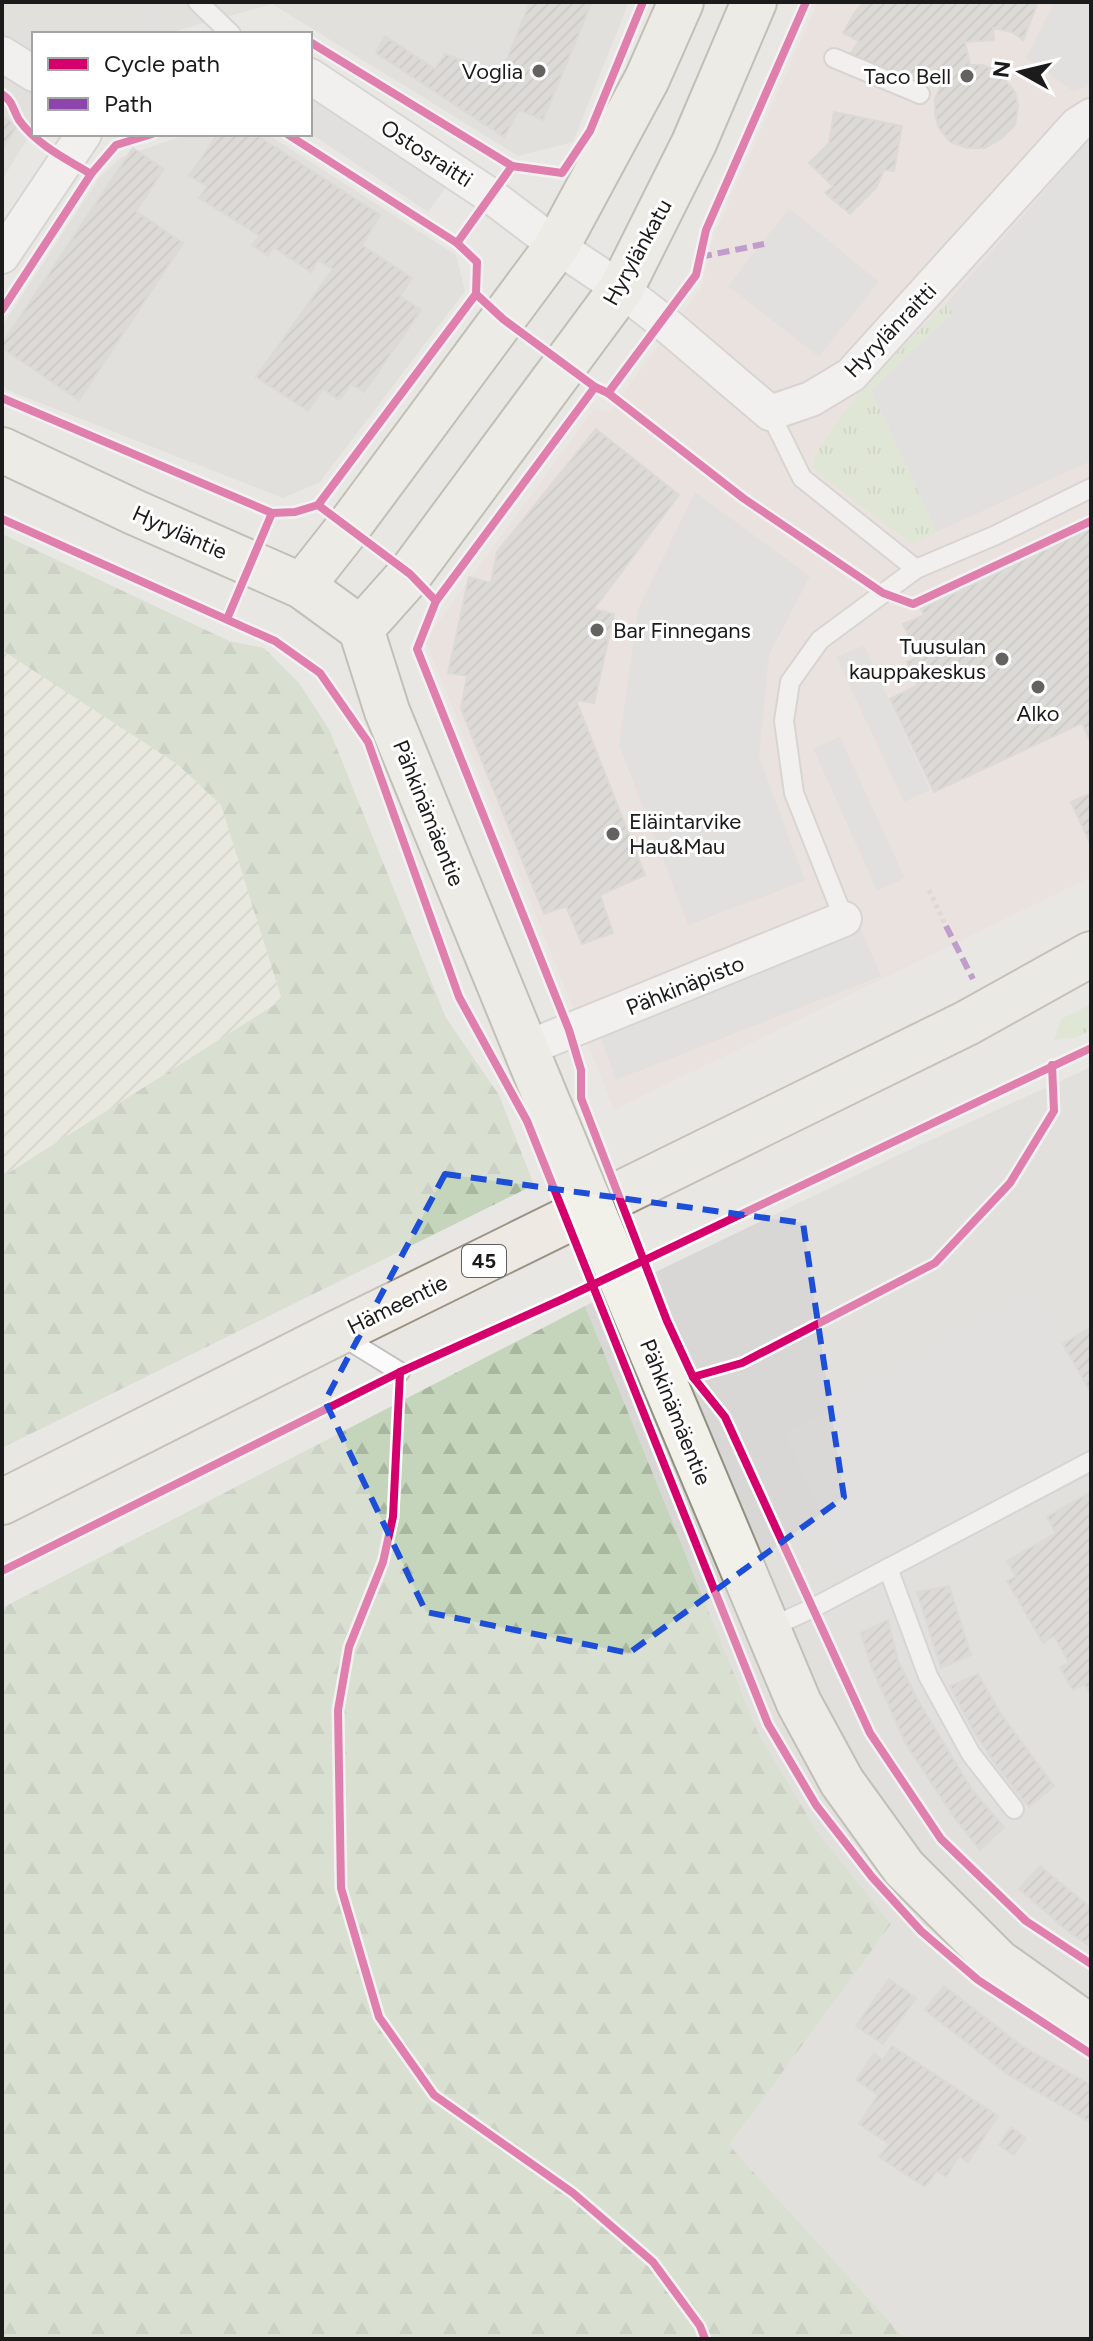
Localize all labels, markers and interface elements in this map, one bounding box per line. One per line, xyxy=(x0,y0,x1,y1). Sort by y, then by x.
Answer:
legend xyxy=(32,32,312,136)
north arrow xyxy=(981,32,1061,112)
text: Cycle path xyxy=(104,49,220,78)
place label: Voglia xyxy=(462,58,523,85)
text: N xyxy=(987,59,1016,80)
marker: Voglia xyxy=(530,62,548,80)
place label: Taco Bell xyxy=(864,63,951,90)
marker: Taco Bell xyxy=(958,67,976,85)
text: Path xyxy=(104,89,152,118)
street label: Ostosraitti xyxy=(376,114,478,193)
street label: Hyrylänkatu xyxy=(597,194,678,310)
street label: Hyrylänraitti xyxy=(839,277,942,383)
street label: Hyryläntie xyxy=(128,500,231,565)
place label: Bar Finnegans xyxy=(613,617,751,644)
marker: Bar Finnegans xyxy=(588,621,606,639)
place label: Tuusulan kauppakeskus xyxy=(849,633,986,685)
marker: Tuusulan kauppakeskus xyxy=(993,650,1011,668)
marker: Alko xyxy=(1029,678,1047,696)
place label: Alko xyxy=(1017,700,1059,727)
street label: Pähkinämäentie xyxy=(387,736,470,890)
place label: Eläintarvike Hau&Mau xyxy=(629,808,741,860)
marker: Eläintarvike Hau&Mau xyxy=(604,825,622,843)
street label: Pähkinäpisto xyxy=(622,950,748,1021)
road number: 45 xyxy=(462,1245,506,1277)
street label: Hämeentie xyxy=(343,1269,452,1340)
street label: Pähkinämäentie xyxy=(634,1335,717,1489)

